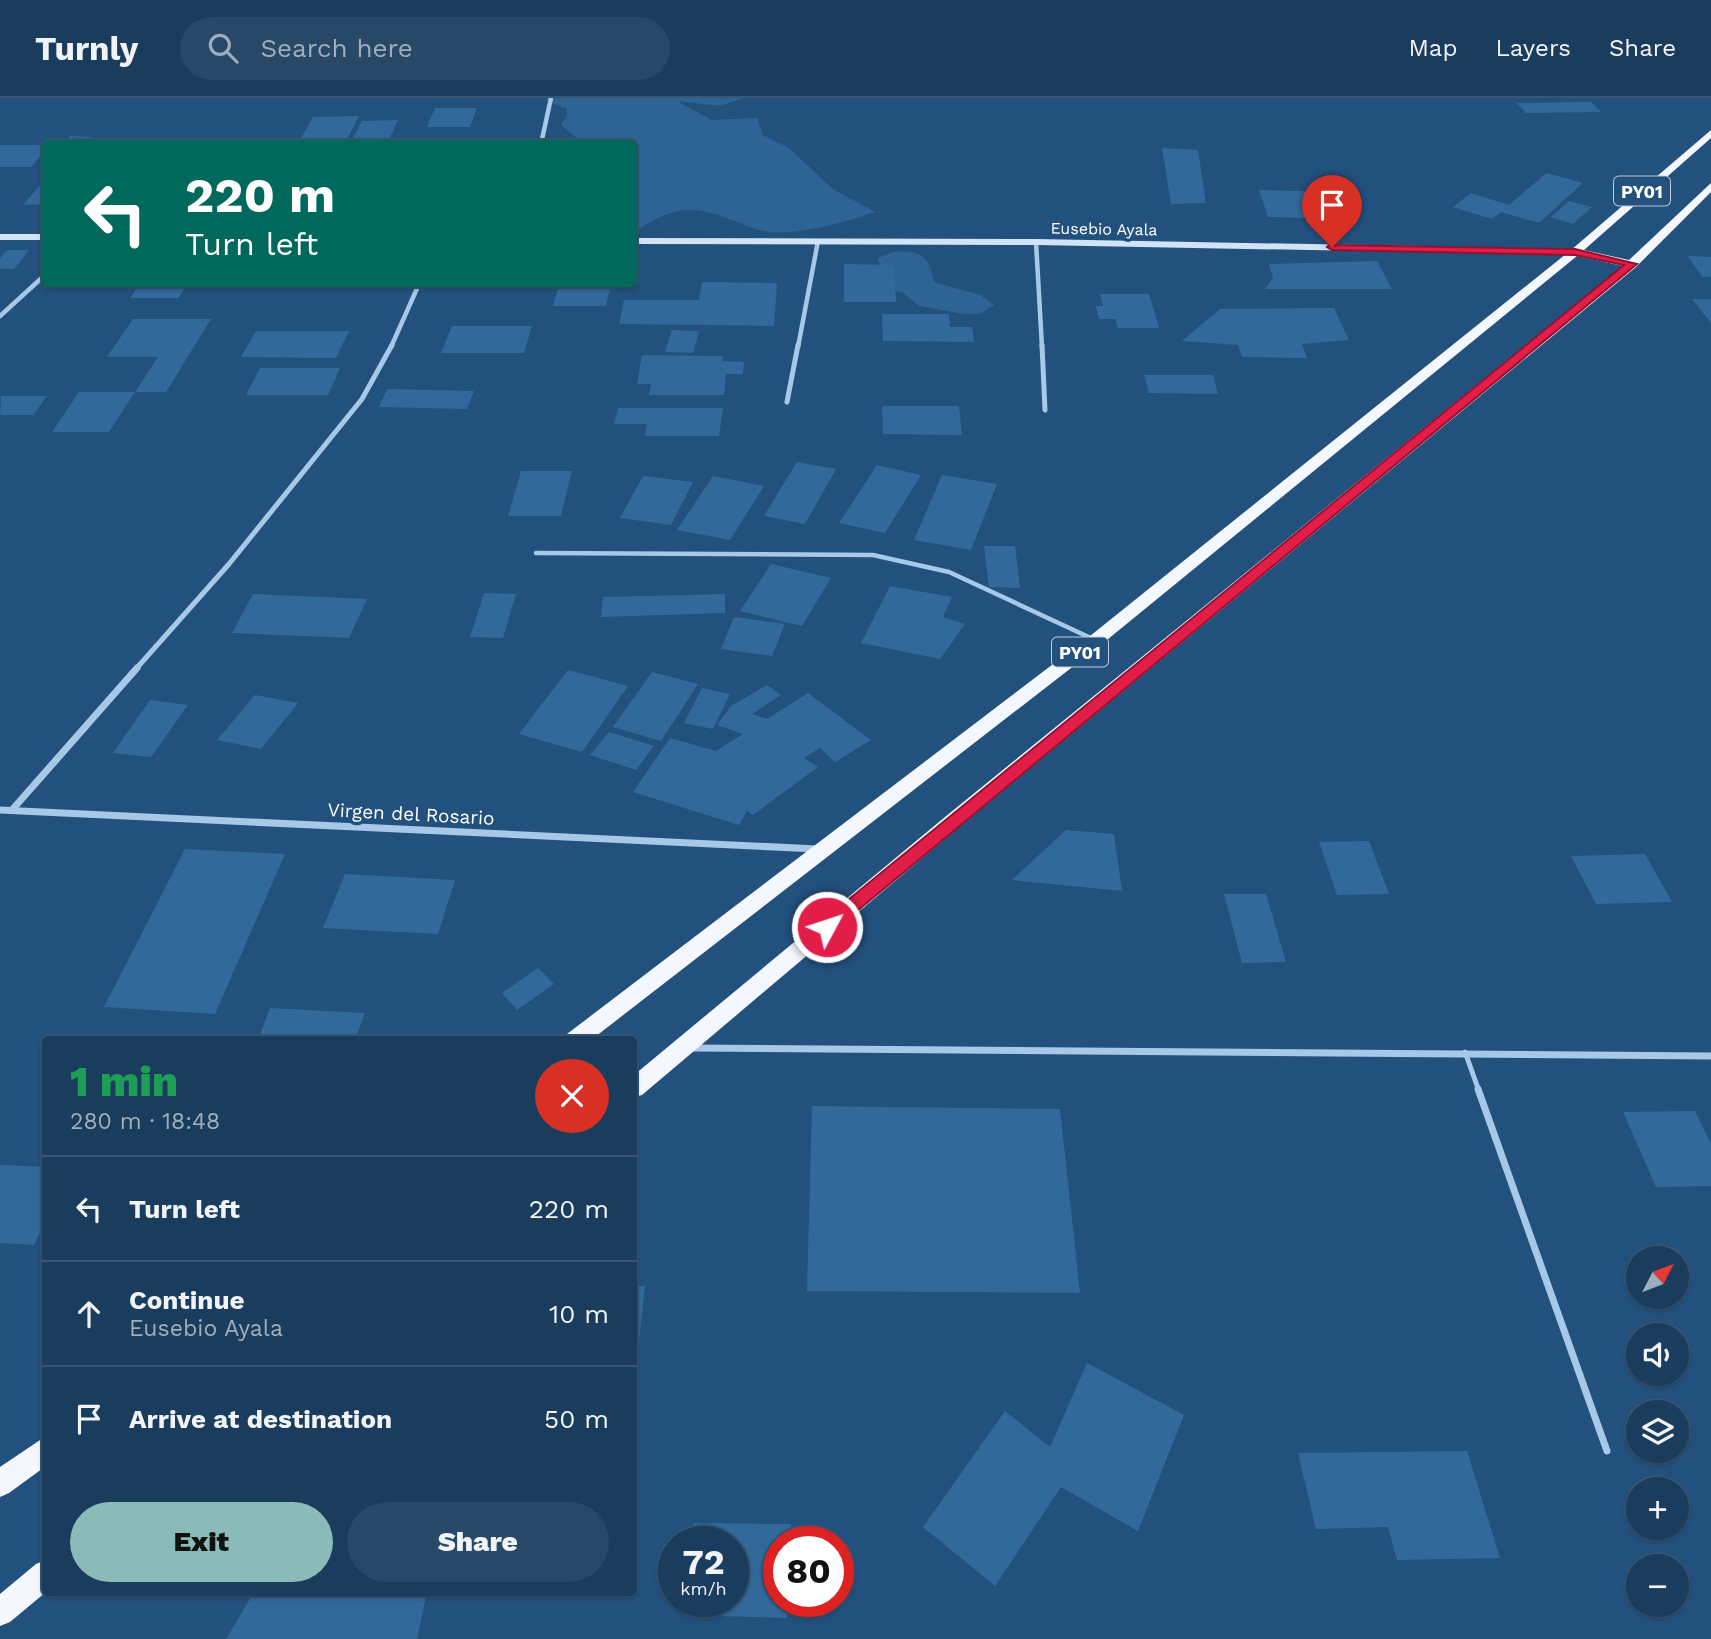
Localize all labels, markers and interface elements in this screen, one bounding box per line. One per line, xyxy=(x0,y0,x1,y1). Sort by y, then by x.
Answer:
search box xyxy=(180,17,670,80)
text: Turnly xyxy=(35,29,138,68)
icon: search xyxy=(204,29,242,67)
text: Search here xyxy=(260,33,413,63)
text: Map xyxy=(1409,34,1457,62)
text: Layers xyxy=(1495,34,1571,62)
text: Share xyxy=(1609,34,1676,62)
text: 220 m xyxy=(185,166,335,224)
icon: left xyxy=(70,168,161,259)
pin xyxy=(1302,175,1362,247)
road number: PY01 xyxy=(1614,176,1670,206)
icon: arrive xyxy=(1313,186,1351,224)
street label: Eusebio Ayala xyxy=(1050,219,1158,239)
text: Turn left xyxy=(185,225,318,263)
road number: PY01 xyxy=(1052,638,1108,666)
street label: Virgen del Rosario xyxy=(327,798,495,830)
position arrow xyxy=(790,890,864,964)
text: 1 min xyxy=(70,1057,178,1106)
button: close xyxy=(535,1059,609,1133)
text: 280 m · 18:48 xyxy=(70,1108,220,1135)
icon: left xyxy=(70,1190,108,1228)
text: Turn left xyxy=(129,1194,240,1224)
text: 220 m xyxy=(529,1194,609,1224)
north arrow xyxy=(1626,1246,1689,1309)
map controls xyxy=(1626,1246,1689,1617)
text: Continue xyxy=(129,1285,245,1315)
icon: ahead xyxy=(70,1295,108,1333)
text: 10 m xyxy=(549,1299,609,1329)
text: Eusebio Ayala xyxy=(129,1315,283,1342)
button: sound xyxy=(1626,1323,1689,1386)
icon: arrive xyxy=(70,1400,108,1438)
button: layers xyxy=(1626,1400,1689,1463)
text: Arrive at destination xyxy=(129,1404,392,1434)
text: 50 m xyxy=(544,1404,609,1434)
button: + xyxy=(1626,1477,1689,1540)
button: Exit xyxy=(70,1502,333,1582)
button: Share xyxy=(347,1502,609,1582)
speed limit sign: 80 xyxy=(763,1526,854,1617)
text: 72 xyxy=(682,1541,725,1583)
button: − xyxy=(1626,1554,1689,1617)
text: km/h xyxy=(680,1578,727,1599)

